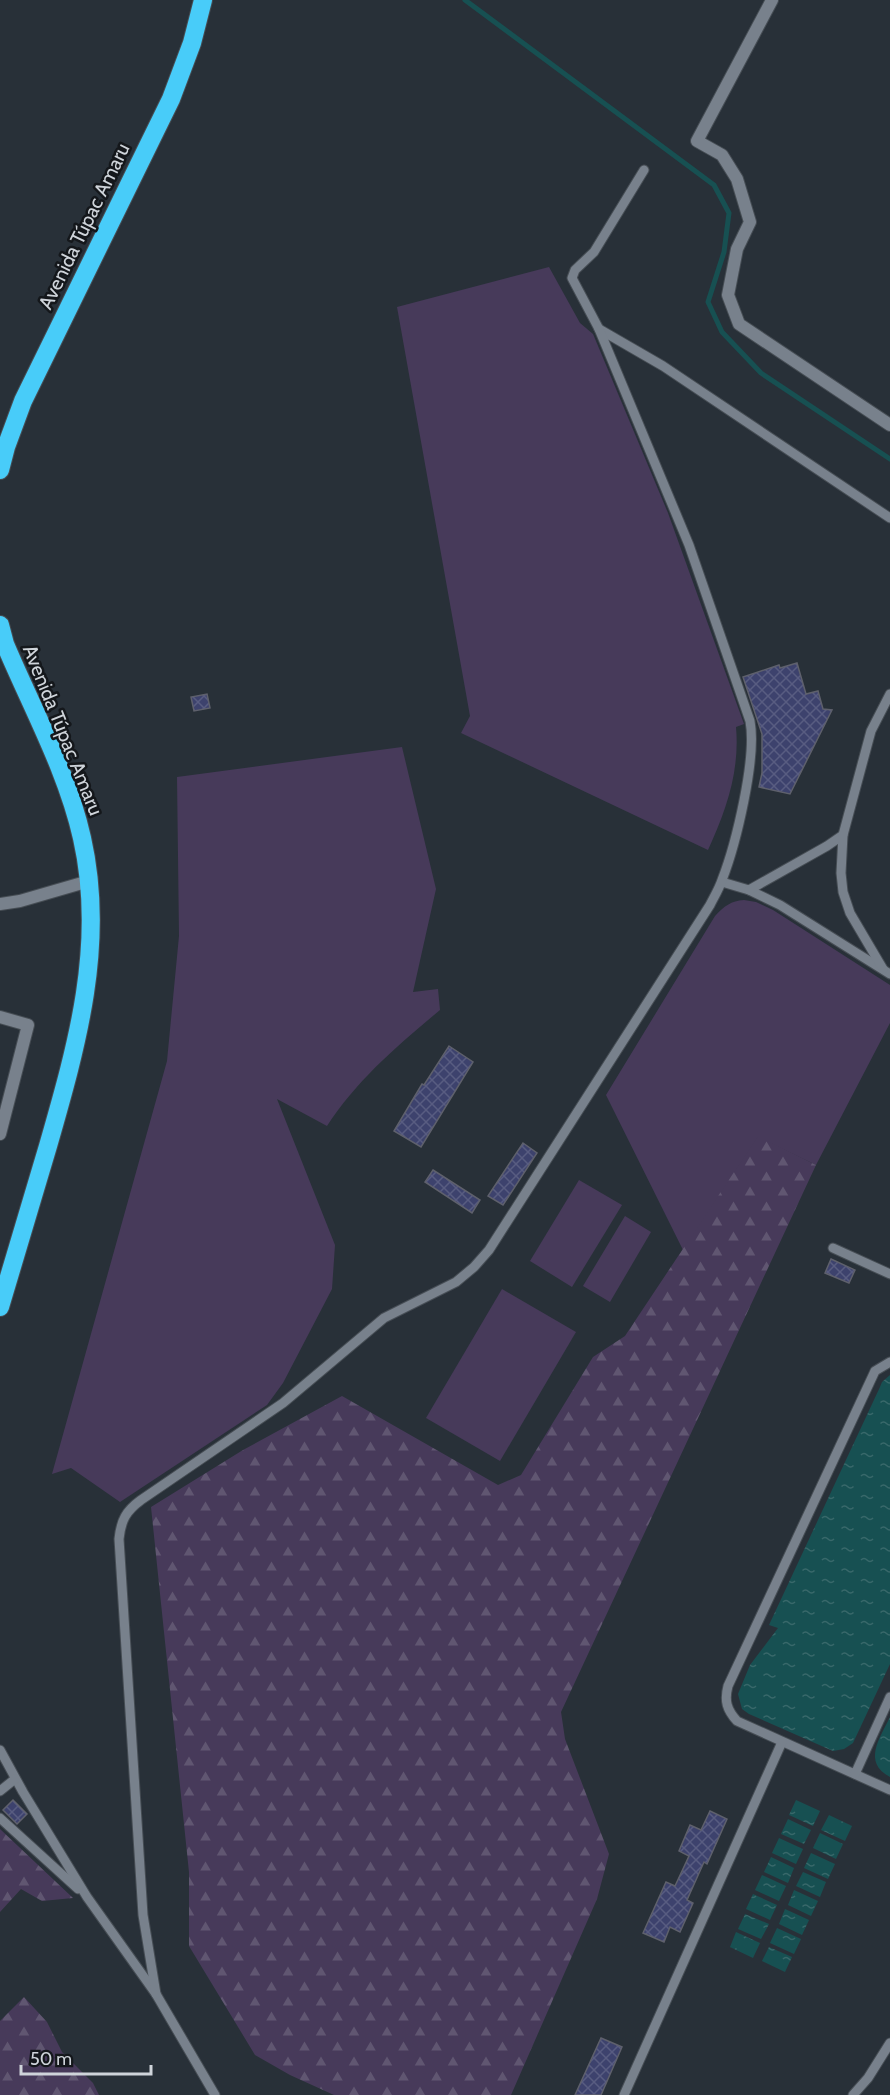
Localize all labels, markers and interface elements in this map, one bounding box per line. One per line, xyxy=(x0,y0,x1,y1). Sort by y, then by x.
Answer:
street label: Avenida Túpac Amaru xyxy=(33,139,135,313)
street label: Avenida Túpac Amaru xyxy=(18,641,108,819)
scale bar xyxy=(21,2038,152,2076)
text: 50 m xyxy=(30,2048,72,2070)

